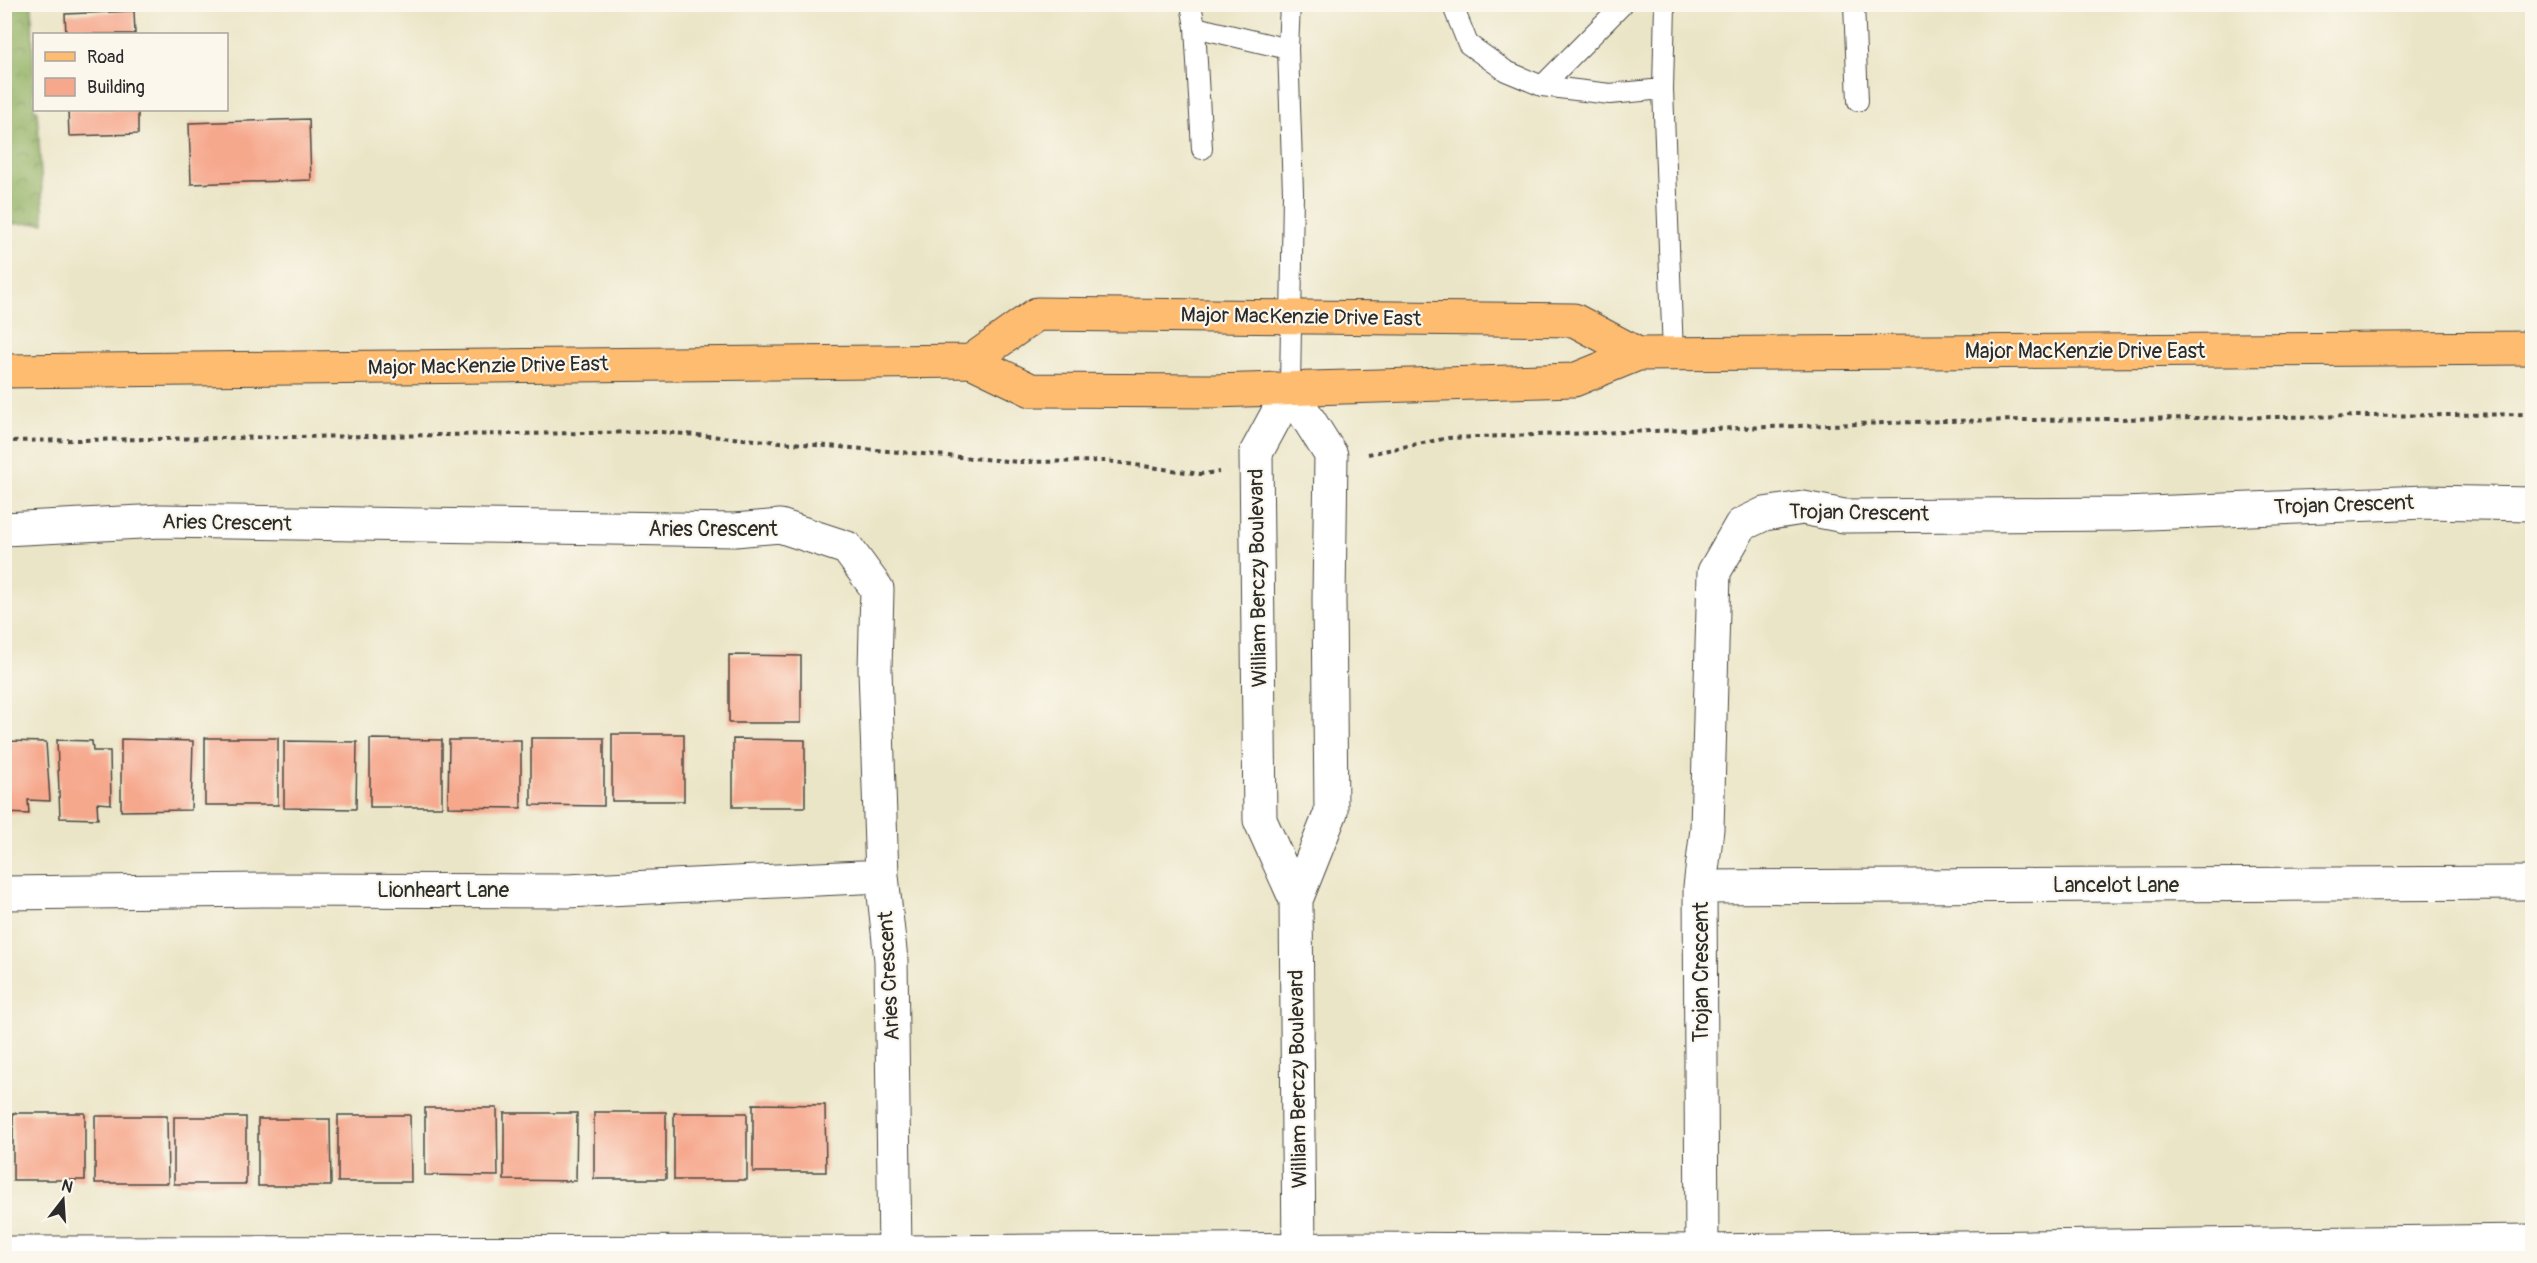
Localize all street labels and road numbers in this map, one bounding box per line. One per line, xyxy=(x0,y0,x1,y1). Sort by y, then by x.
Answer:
street label: Major MacKenzie Drive East xyxy=(1180,301,1422,333)
street label: Major MacKenzie Drive East xyxy=(1965,338,2206,365)
street label: Major MacKenzie Drive East xyxy=(367,350,609,382)
street label: William Berczy Boulevard xyxy=(1243,468,1273,688)
street label: Trojan Crescent xyxy=(2273,489,2415,521)
street label: Trojan Crescent xyxy=(1789,498,1930,528)
street label: Aries Crescent xyxy=(162,508,293,538)
street label: Aries Crescent xyxy=(648,516,778,543)
street label: Lancelot Lane xyxy=(2053,872,2180,899)
street label: Lionheart Lane xyxy=(377,877,510,904)
street label: Trojan Crescent xyxy=(1688,901,1715,1042)
street label: Aries Crescent xyxy=(872,910,906,1041)
street label: William Berczy Boulevard xyxy=(1283,969,1313,1189)

